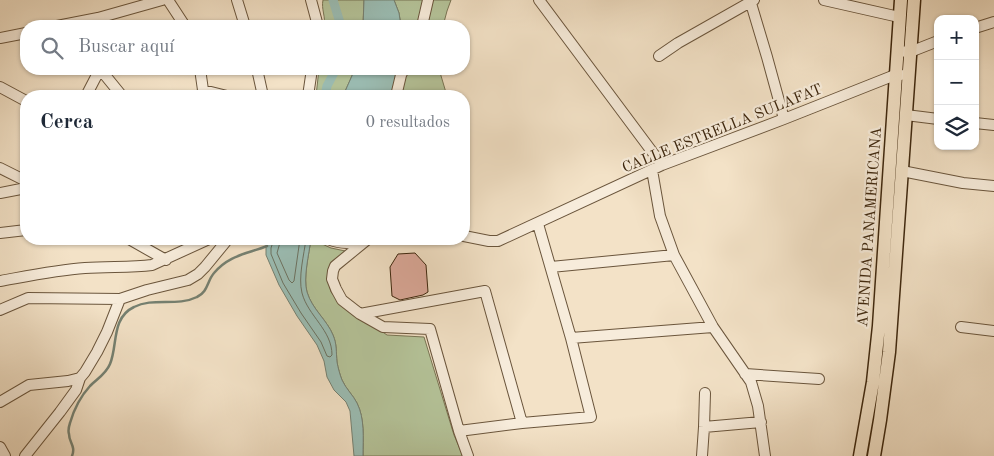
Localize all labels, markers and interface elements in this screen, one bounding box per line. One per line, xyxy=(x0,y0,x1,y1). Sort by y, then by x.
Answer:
map controls xyxy=(934,15,979,150)
button: + xyxy=(934,15,979,60)
search box xyxy=(20,20,470,75)
icon: search xyxy=(38,34,66,62)
text: Buscar aquí xyxy=(78,38,174,57)
button: − xyxy=(934,60,979,105)
street label: CALLE ESTRELLA SULAFAT xyxy=(620,82,825,177)
button: layers xyxy=(934,105,979,150)
text: Cerca xyxy=(40,112,93,133)
text: 0 resultados xyxy=(366,115,450,131)
street label: AVENIDA PANAMERICANA xyxy=(856,126,885,328)

